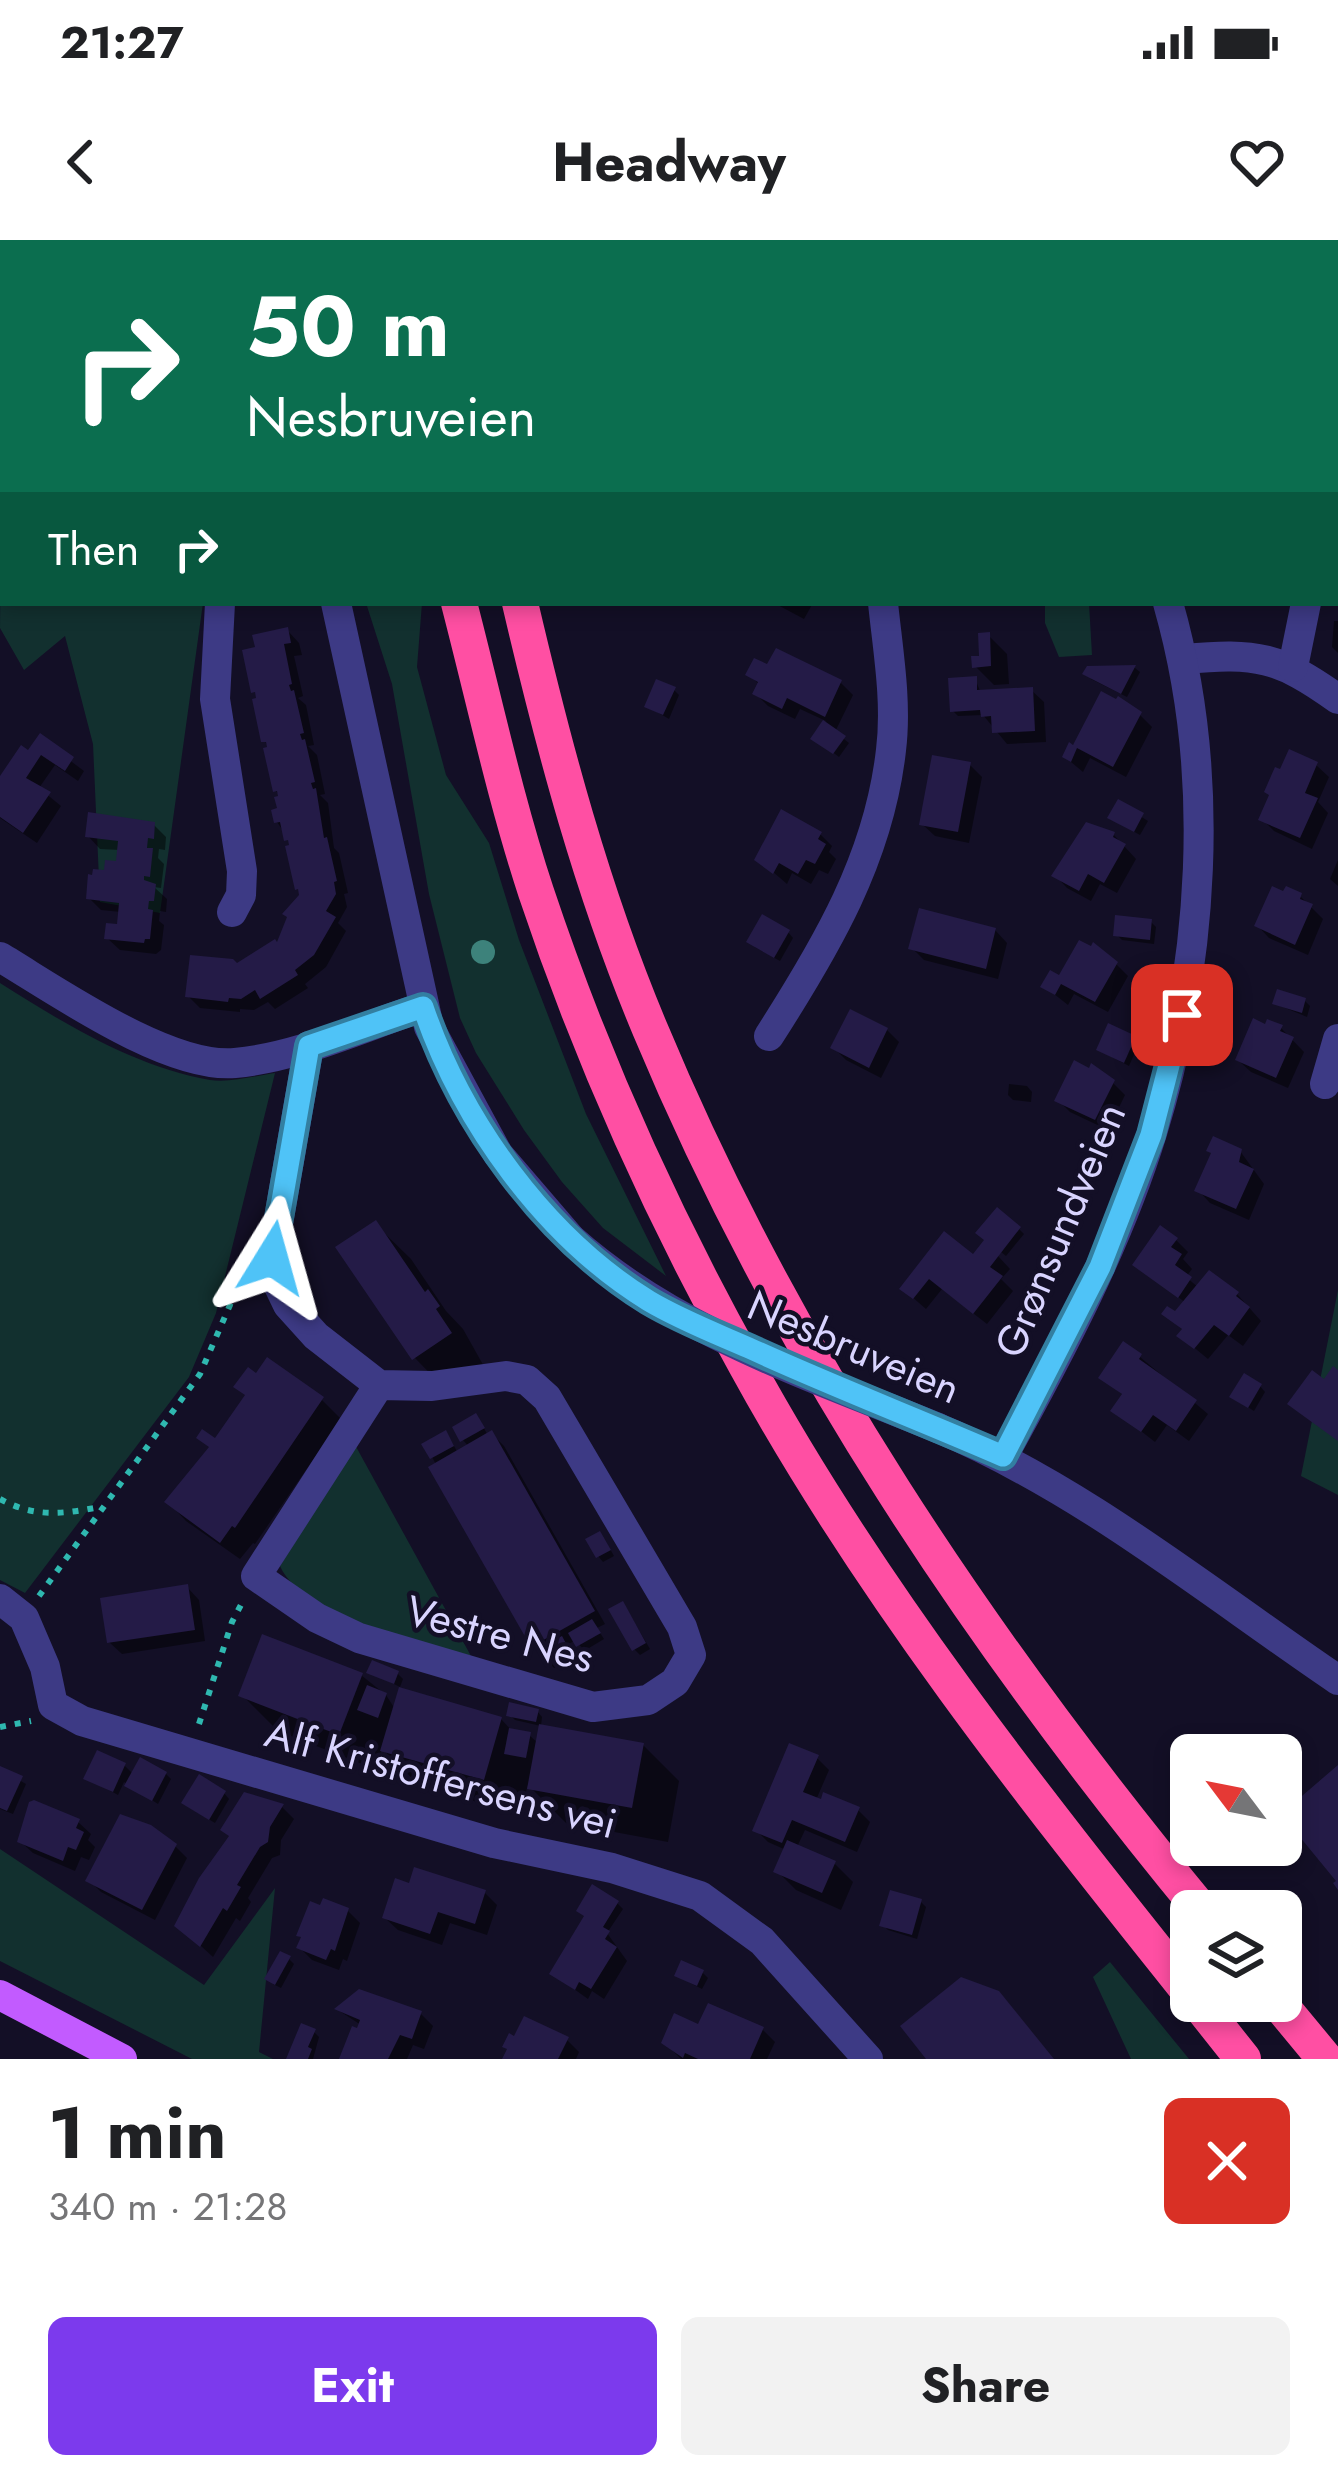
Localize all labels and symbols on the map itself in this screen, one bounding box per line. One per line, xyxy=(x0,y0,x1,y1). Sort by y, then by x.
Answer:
pin xyxy=(1131,964,1233,1066)
street label: Grønsundveien xyxy=(979,1093,1141,1367)
position arrow xyxy=(209,1195,335,1321)
street label: Nesbruveien xyxy=(738,1275,970,1419)
street label: Vestre Nes xyxy=(399,1580,601,1688)
street label: Alf Kristoffersens vei xyxy=(258,1702,624,1854)
north arrow xyxy=(1170,1734,1302,1866)

